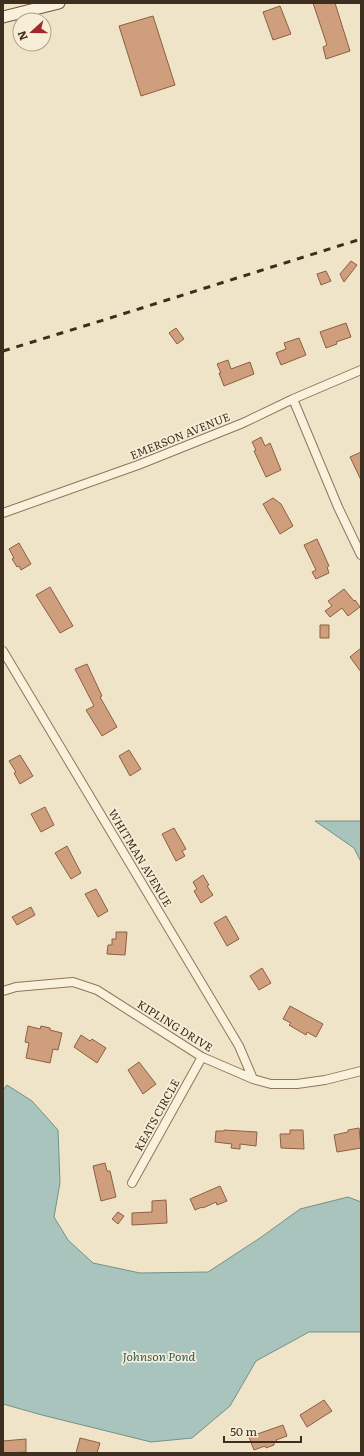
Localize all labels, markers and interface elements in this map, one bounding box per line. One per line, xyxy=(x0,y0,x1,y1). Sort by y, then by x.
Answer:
north arrow xyxy=(12,12,52,52)
text: N xyxy=(13,29,31,43)
street label: EMERSON AVENUE xyxy=(127,408,232,462)
street label: WHITMAN AVENUE xyxy=(105,806,176,909)
street label: KIPLING DRIVE xyxy=(135,995,216,1055)
street label: KEATS CIRCLE xyxy=(130,1075,183,1154)
water label: Johnson Pond xyxy=(123,1347,196,1365)
scale bar xyxy=(224,1418,301,1444)
text: 50 m xyxy=(230,1422,257,1440)

